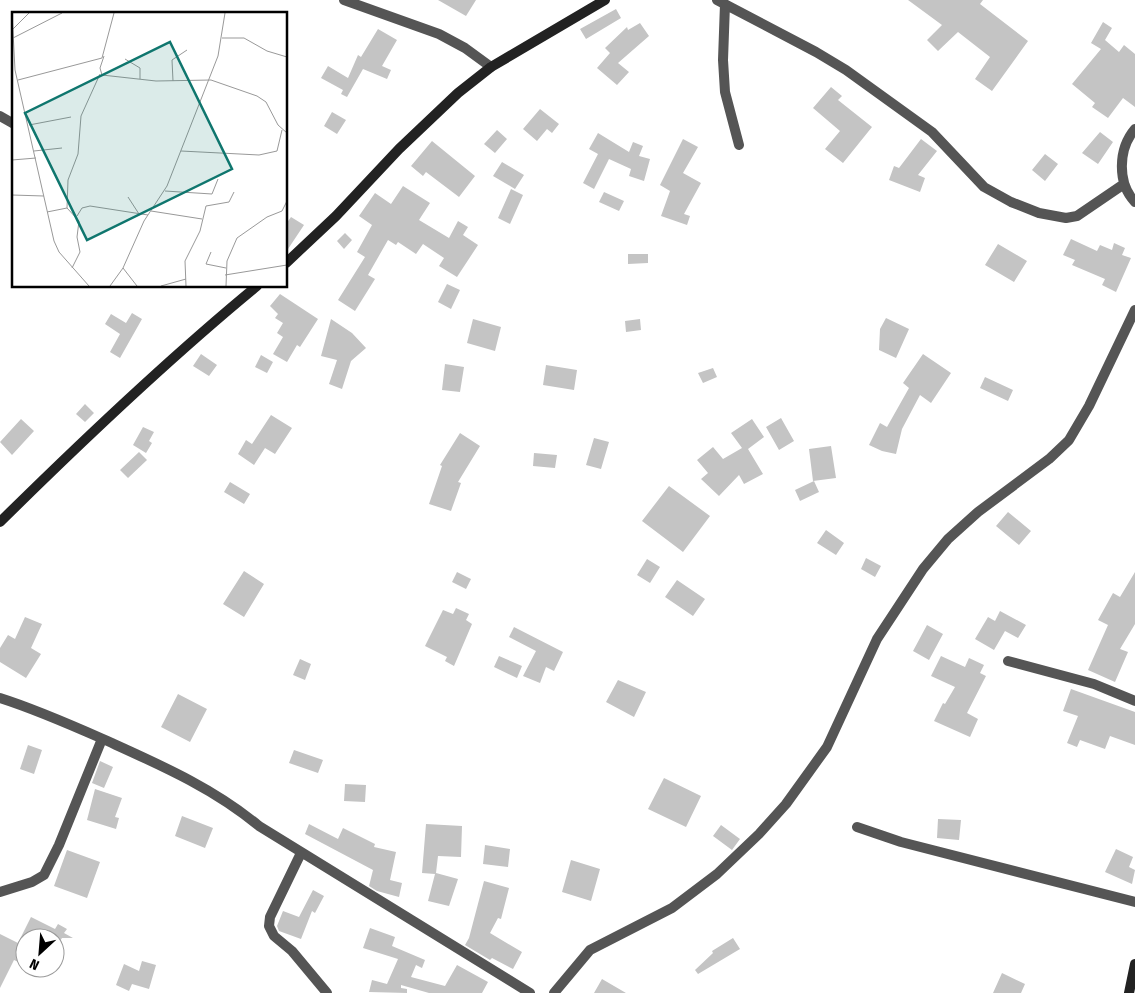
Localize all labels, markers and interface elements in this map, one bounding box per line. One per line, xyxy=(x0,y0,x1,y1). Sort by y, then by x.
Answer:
inset map xyxy=(12,12,288,288)
north arrow xyxy=(15,928,65,978)
text: N xyxy=(27,955,42,974)

